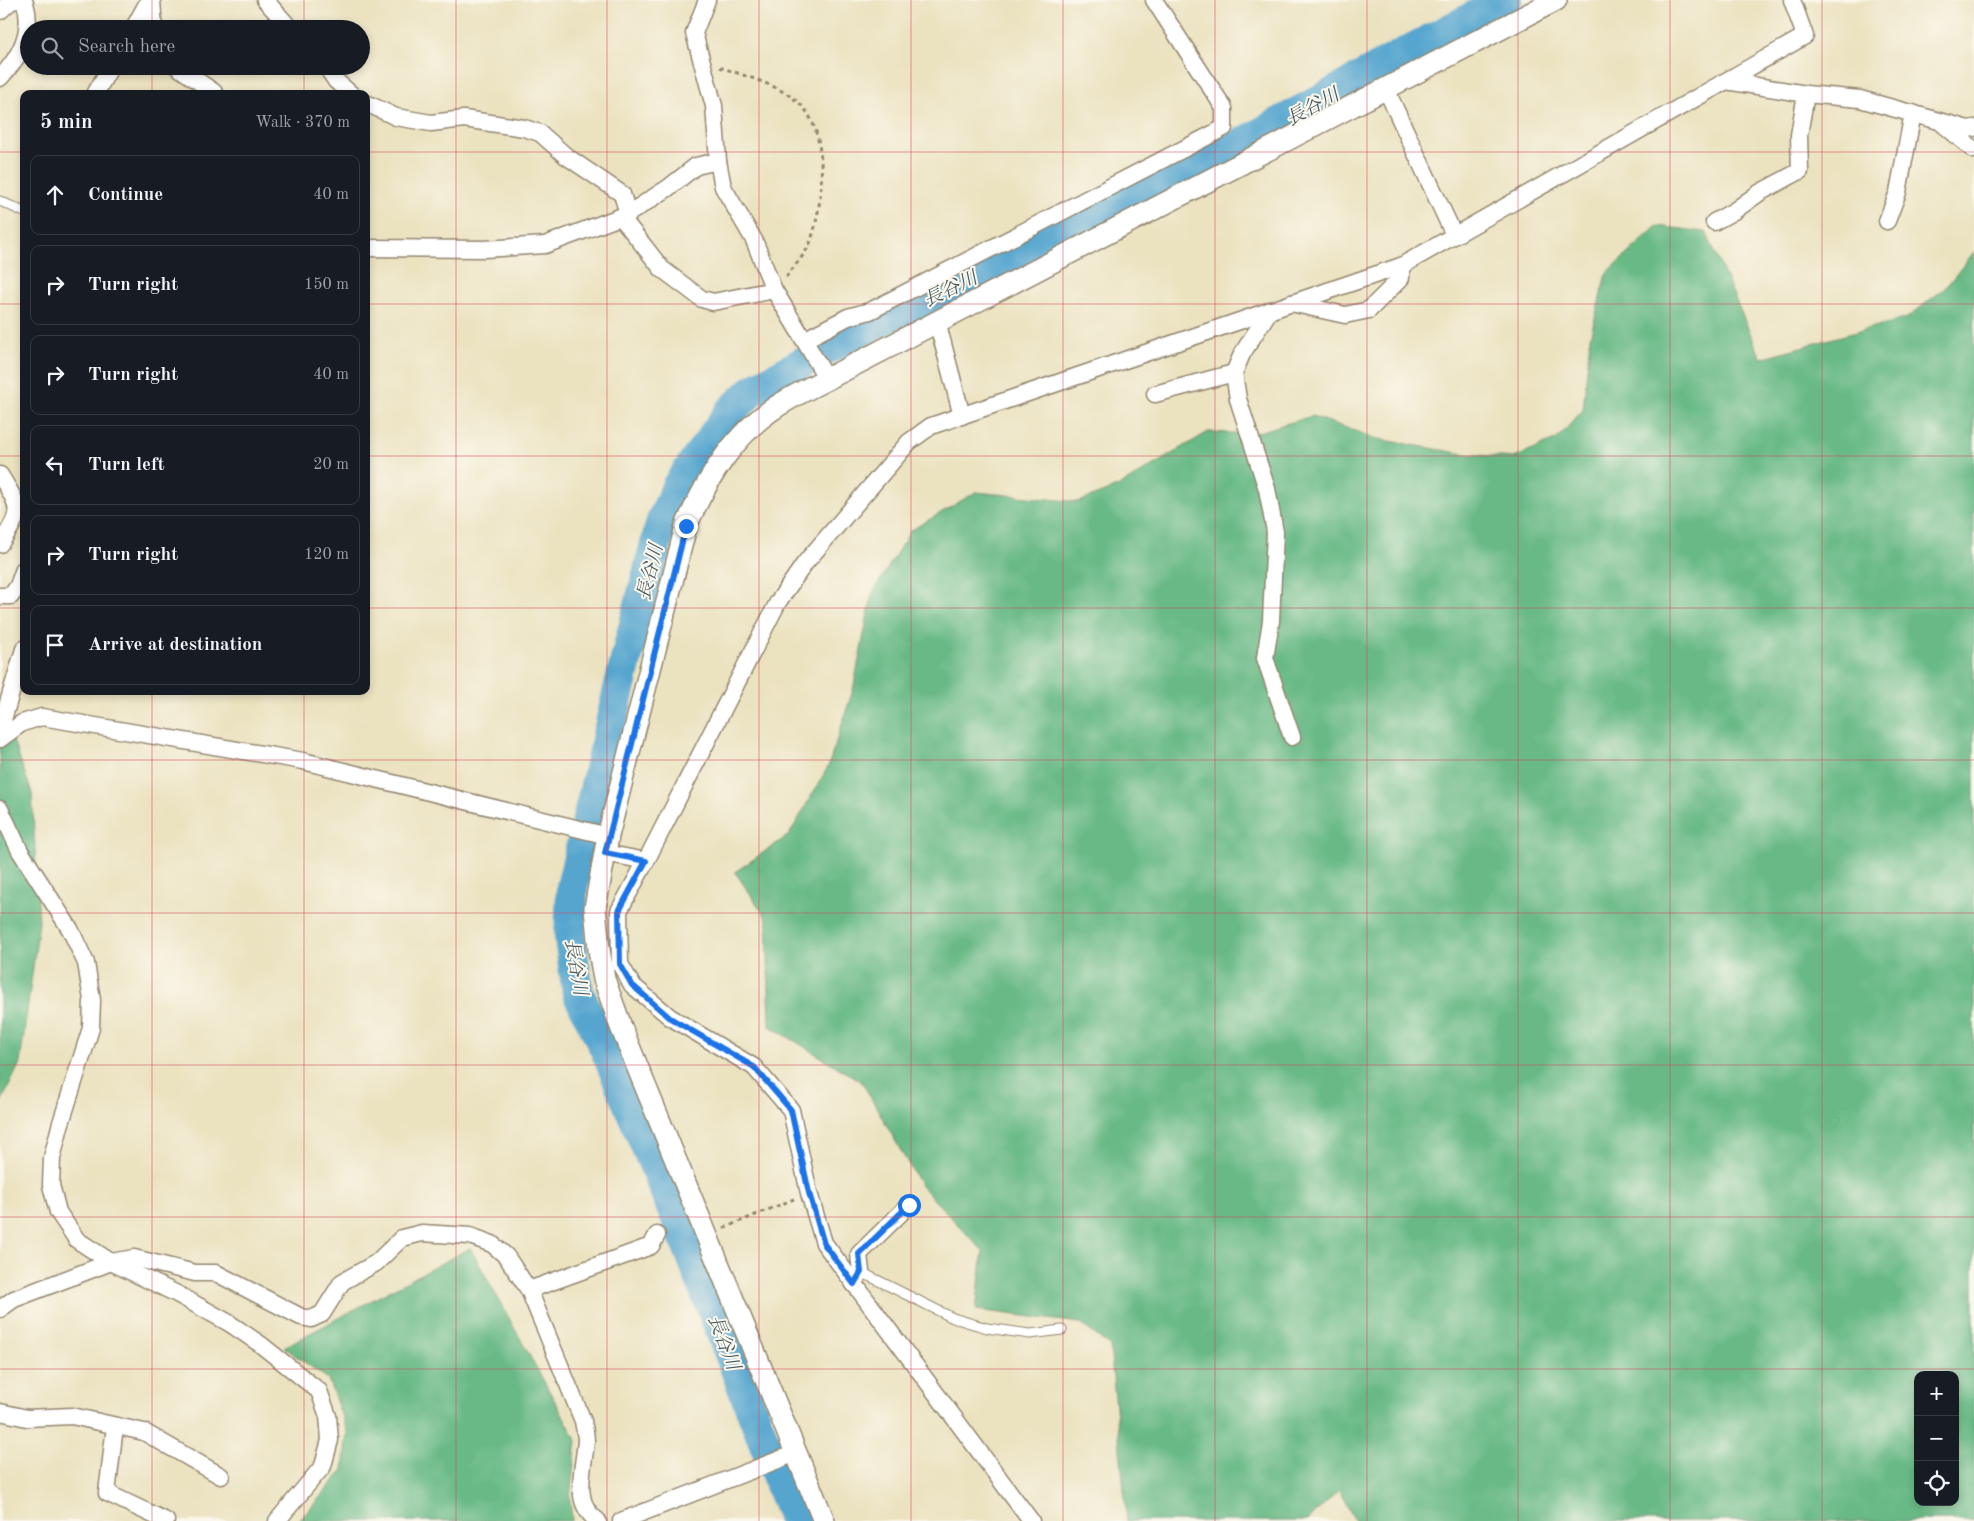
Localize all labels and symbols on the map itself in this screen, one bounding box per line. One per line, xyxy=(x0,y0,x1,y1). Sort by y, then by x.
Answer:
water label: 長谷川 xyxy=(1283,83,1344,130)
water label: 長谷川 xyxy=(920,267,983,311)
route end xyxy=(675,515,698,538)
water label: 長谷川 xyxy=(633,540,668,603)
water label: 長谷川 xyxy=(560,937,591,999)
route start xyxy=(898,1194,921,1217)
water label: 長谷川 xyxy=(704,1312,744,1375)

